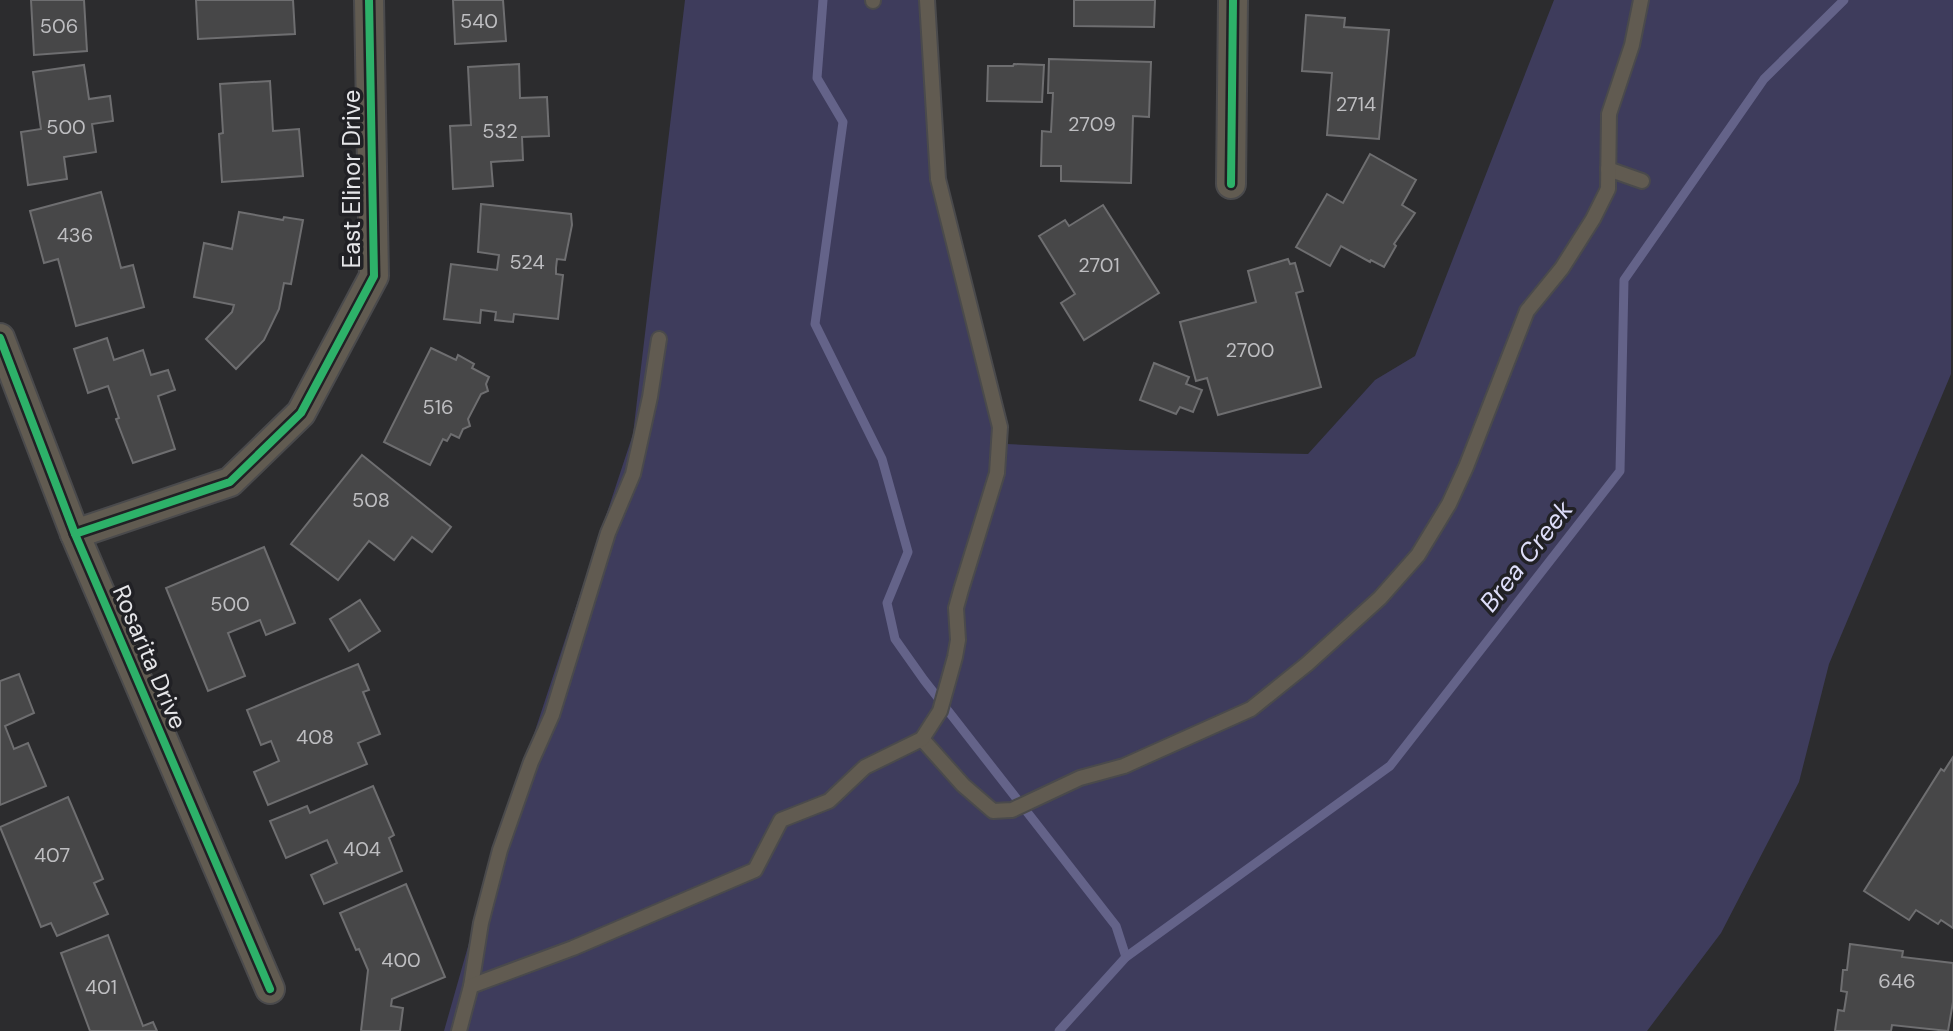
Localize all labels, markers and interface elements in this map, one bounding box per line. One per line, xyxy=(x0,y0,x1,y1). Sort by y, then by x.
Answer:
house number: 540 xyxy=(460,8,498,34)
house number: 506 xyxy=(40,13,78,39)
street label: East Elinor Drive xyxy=(336,90,367,268)
house number: 2714 xyxy=(1336,91,1376,117)
house number: 2709 xyxy=(1068,111,1116,137)
house number: 500 xyxy=(46,114,86,140)
house number: 532 xyxy=(482,118,518,144)
house number: 436 xyxy=(57,222,93,248)
house number: 524 xyxy=(509,249,545,275)
house number: 2701 xyxy=(1078,252,1120,278)
house number: 2700 xyxy=(1226,337,1274,363)
house number: 516 xyxy=(423,394,454,420)
house number: 508 xyxy=(352,487,390,513)
water label: Brea Creek xyxy=(1472,493,1581,619)
street label: Rosarita Drive xyxy=(106,580,194,734)
house number: 500 xyxy=(210,591,250,617)
house number: 408 xyxy=(296,724,334,750)
house number: 404 xyxy=(343,836,381,862)
house number: 407 xyxy=(34,842,70,868)
house number: 400 xyxy=(381,947,421,973)
house number: 646 xyxy=(1878,968,1916,994)
house number: 401 xyxy=(85,974,117,1000)

